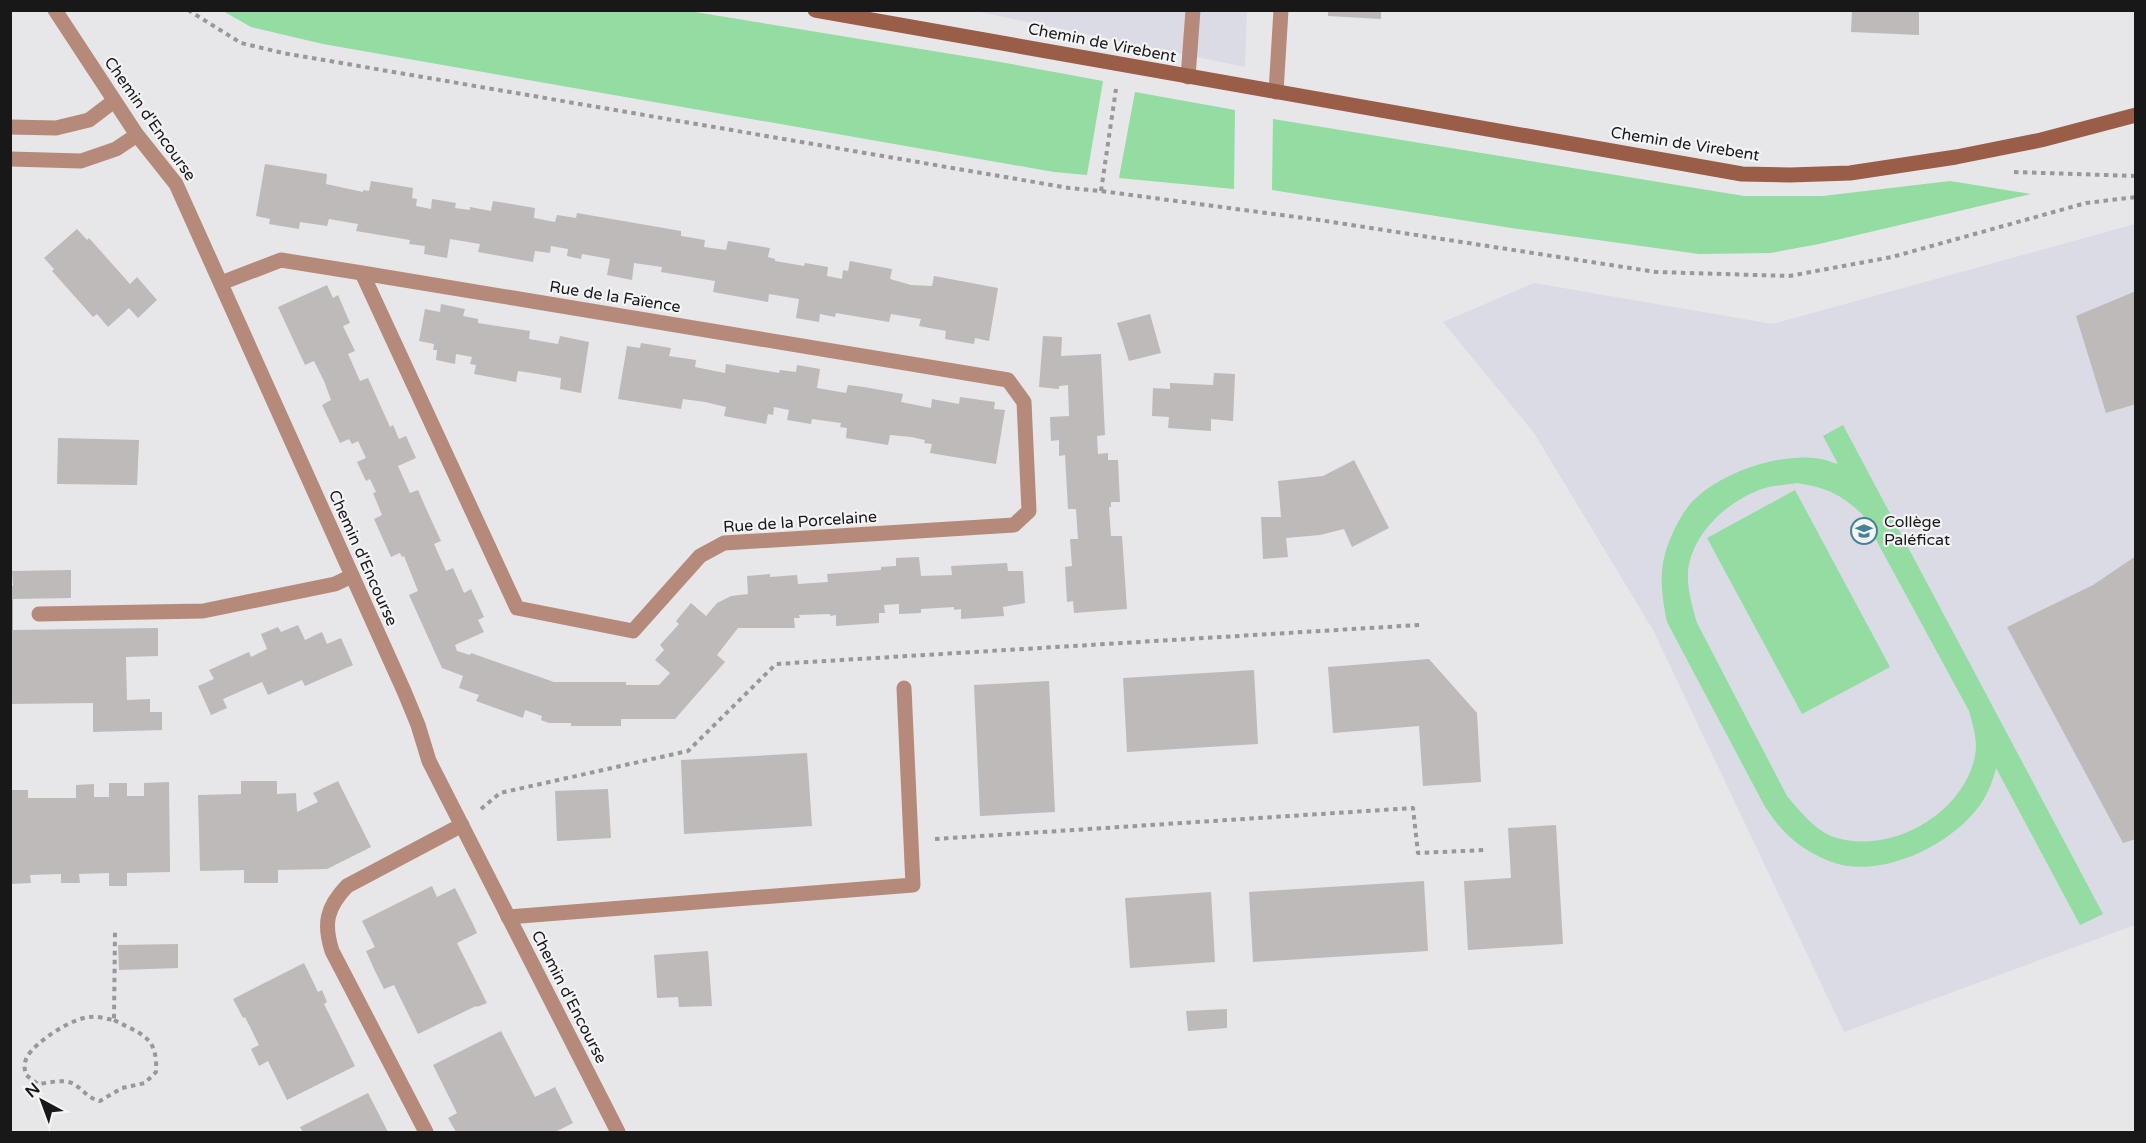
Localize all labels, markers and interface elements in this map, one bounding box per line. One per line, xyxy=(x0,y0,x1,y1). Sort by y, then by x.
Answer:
street label: Chemin de Virebent xyxy=(1026,19,1178,67)
street label: Chemin d'Encourse xyxy=(100,53,200,185)
street label: Chemin de Virebent xyxy=(1609,122,1761,166)
street label: Rue de la Faïence xyxy=(548,277,682,317)
street label: Chemin d'Encourse xyxy=(324,487,402,629)
street label: Rue de la Porcelaine xyxy=(722,507,878,537)
place label: Collège Paléficat xyxy=(1884,512,1950,550)
school or university icon: Collège Paléficat xyxy=(1849,516,1879,546)
street label: Chemin d'Encourse xyxy=(527,927,611,1067)
north arrow xyxy=(12,1071,72,1131)
text: N xyxy=(21,1079,44,1102)

